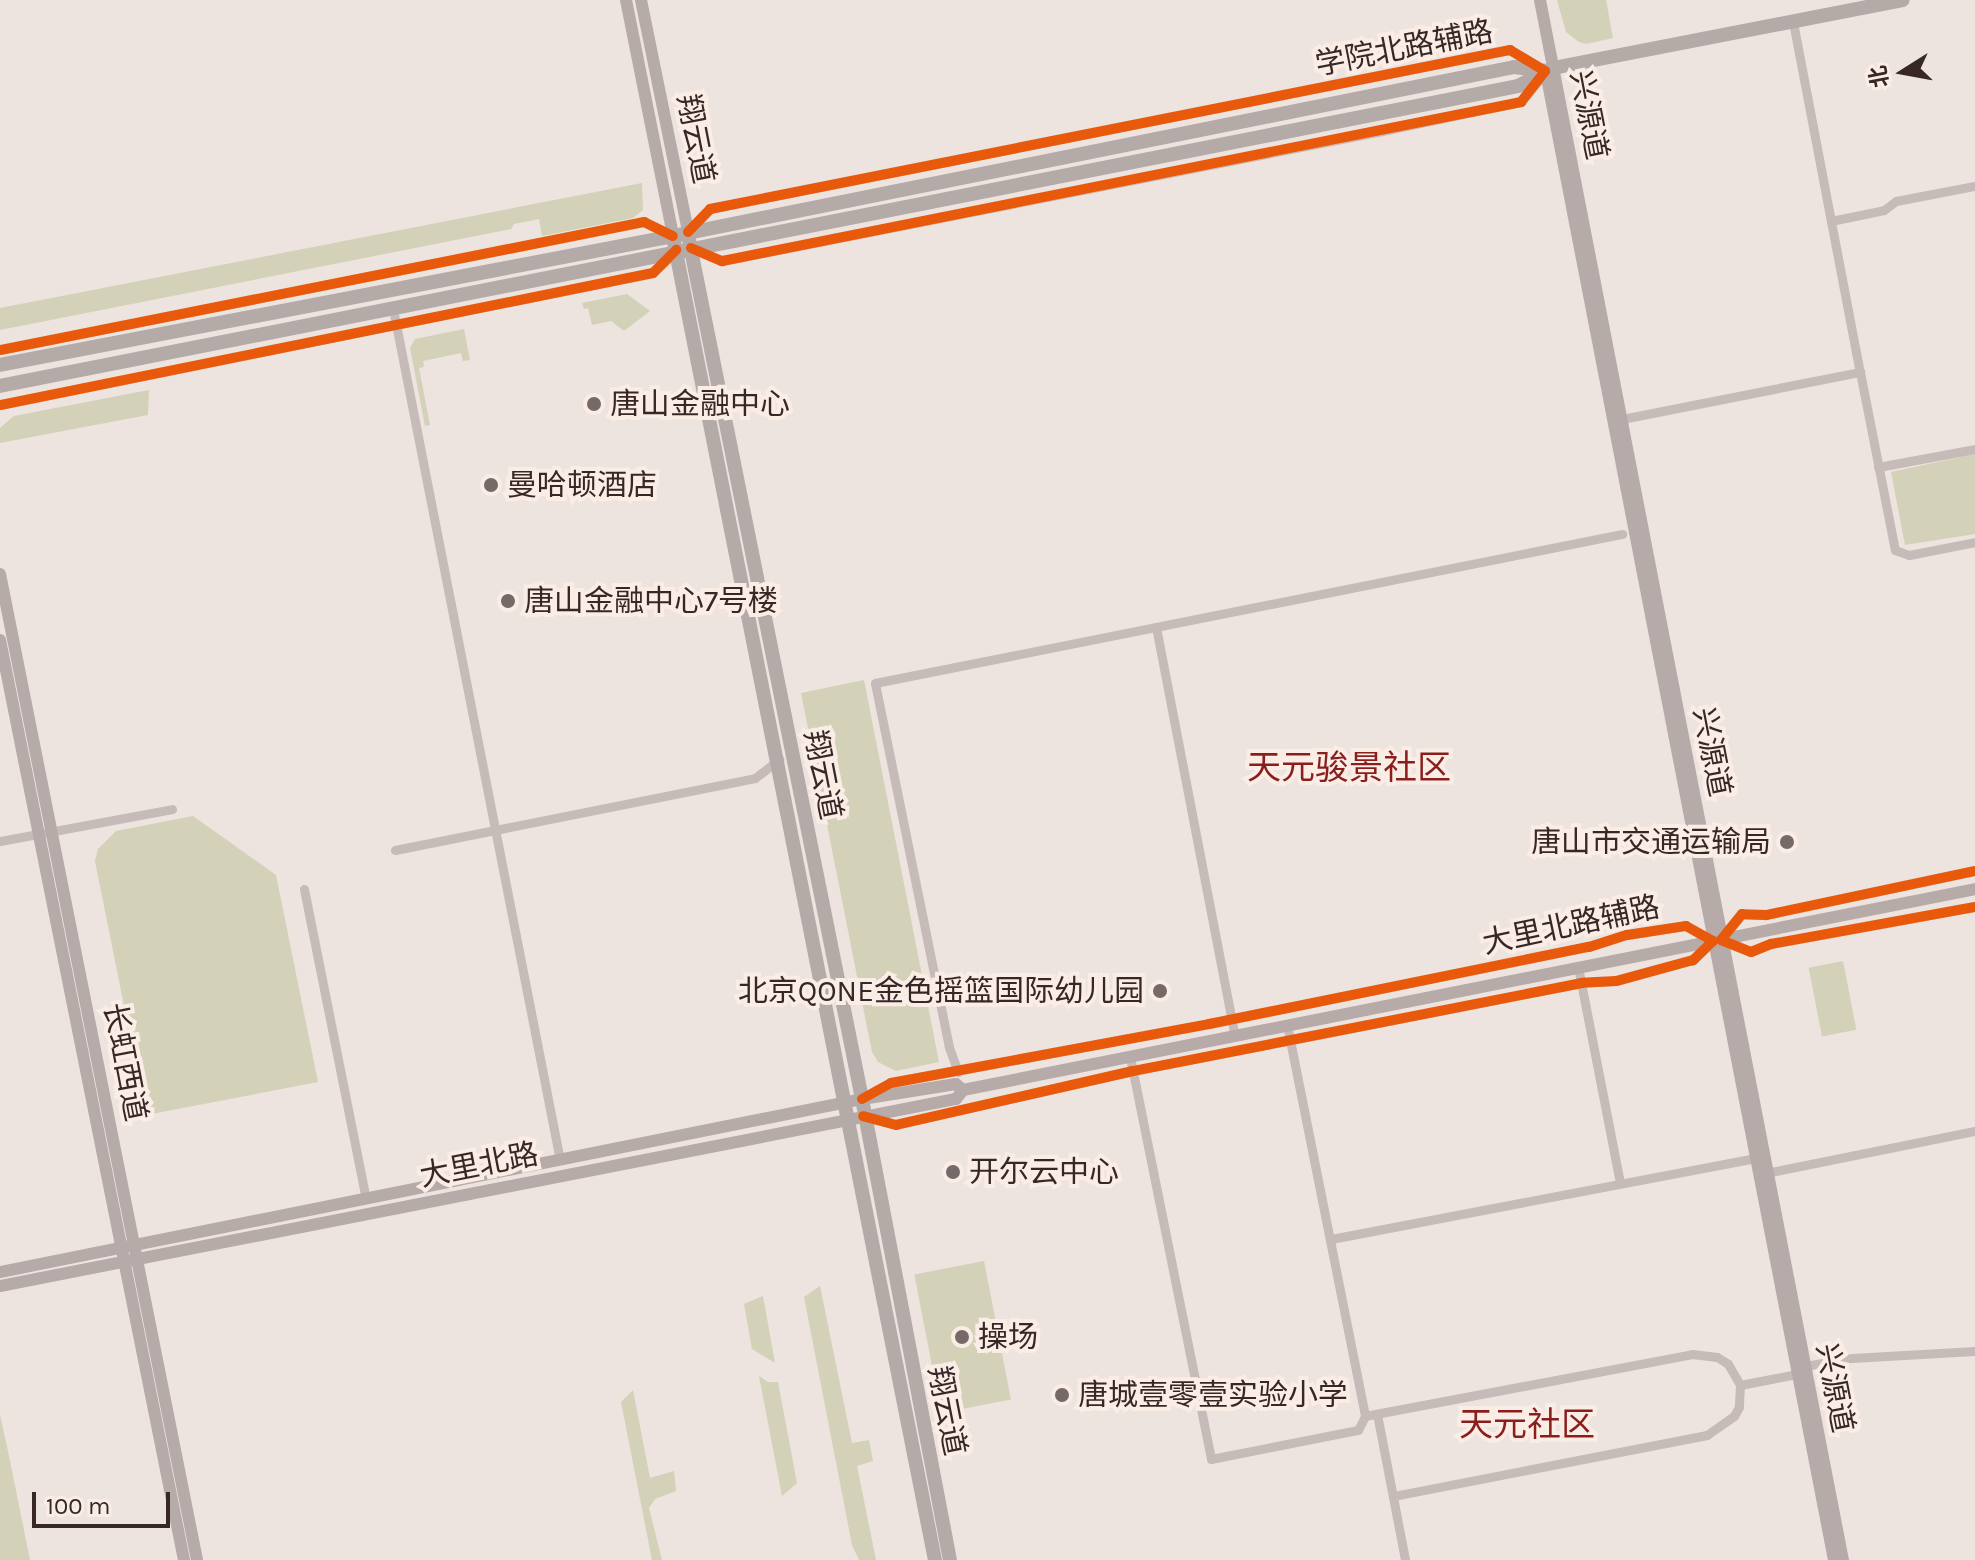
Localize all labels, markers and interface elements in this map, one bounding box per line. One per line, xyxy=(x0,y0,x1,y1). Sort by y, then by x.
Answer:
street label: 学院北路辅路 xyxy=(1312,13,1496,83)
north arrow xyxy=(1863,32,1943,112)
text: 北 xyxy=(1865,63,1894,90)
street label: 兴源道 xyxy=(1563,67,1615,163)
street label: 翔云道 xyxy=(670,91,722,187)
place label: 唐山金融中心 xyxy=(610,386,790,422)
marker: 唐山金融中心 xyxy=(585,395,603,413)
place label: 曼哈顿酒店 xyxy=(507,467,657,503)
marker: 曼哈顿酒店 xyxy=(482,476,500,494)
place label: 唐山金融中心7号楼 xyxy=(524,583,778,619)
marker: 唐山金融中心7号楼 xyxy=(499,592,517,610)
street label: 兴源道 xyxy=(1686,704,1738,800)
street label: 翔云道 xyxy=(797,727,849,823)
district label: 天元骏景社区 xyxy=(1247,749,1451,789)
place label: 唐山市交通运输局 xyxy=(1531,824,1771,860)
marker: 唐山市交通运输局 xyxy=(1778,833,1796,851)
street label: 大里北路辅路 xyxy=(1479,889,1663,961)
place label: 北京QONE金色摇篮国际幼儿园 xyxy=(738,973,1144,1009)
marker: 北京QONE金色摇篮国际幼儿园 xyxy=(1151,982,1169,1000)
street label: 长虹西道 xyxy=(96,1000,154,1124)
street label: 大里北路 xyxy=(417,1136,541,1194)
place label: 开尔云中心 xyxy=(969,1154,1119,1190)
marker: 开尔云中心 xyxy=(944,1163,962,1181)
place label: 操场 xyxy=(978,1319,1038,1355)
marker: 操场 xyxy=(953,1328,971,1346)
street label: 兴源道 xyxy=(1809,1340,1861,1436)
street label: 翔云道 xyxy=(921,1363,973,1459)
place label: 唐城壹零壹实验小学 xyxy=(1078,1377,1348,1413)
marker: 唐城壹零壹实验小学 xyxy=(1053,1386,1071,1404)
district label: 天元社区 xyxy=(1459,1406,1595,1446)
scale bar xyxy=(36,1476,174,1526)
text: 100 m xyxy=(46,1492,111,1520)

